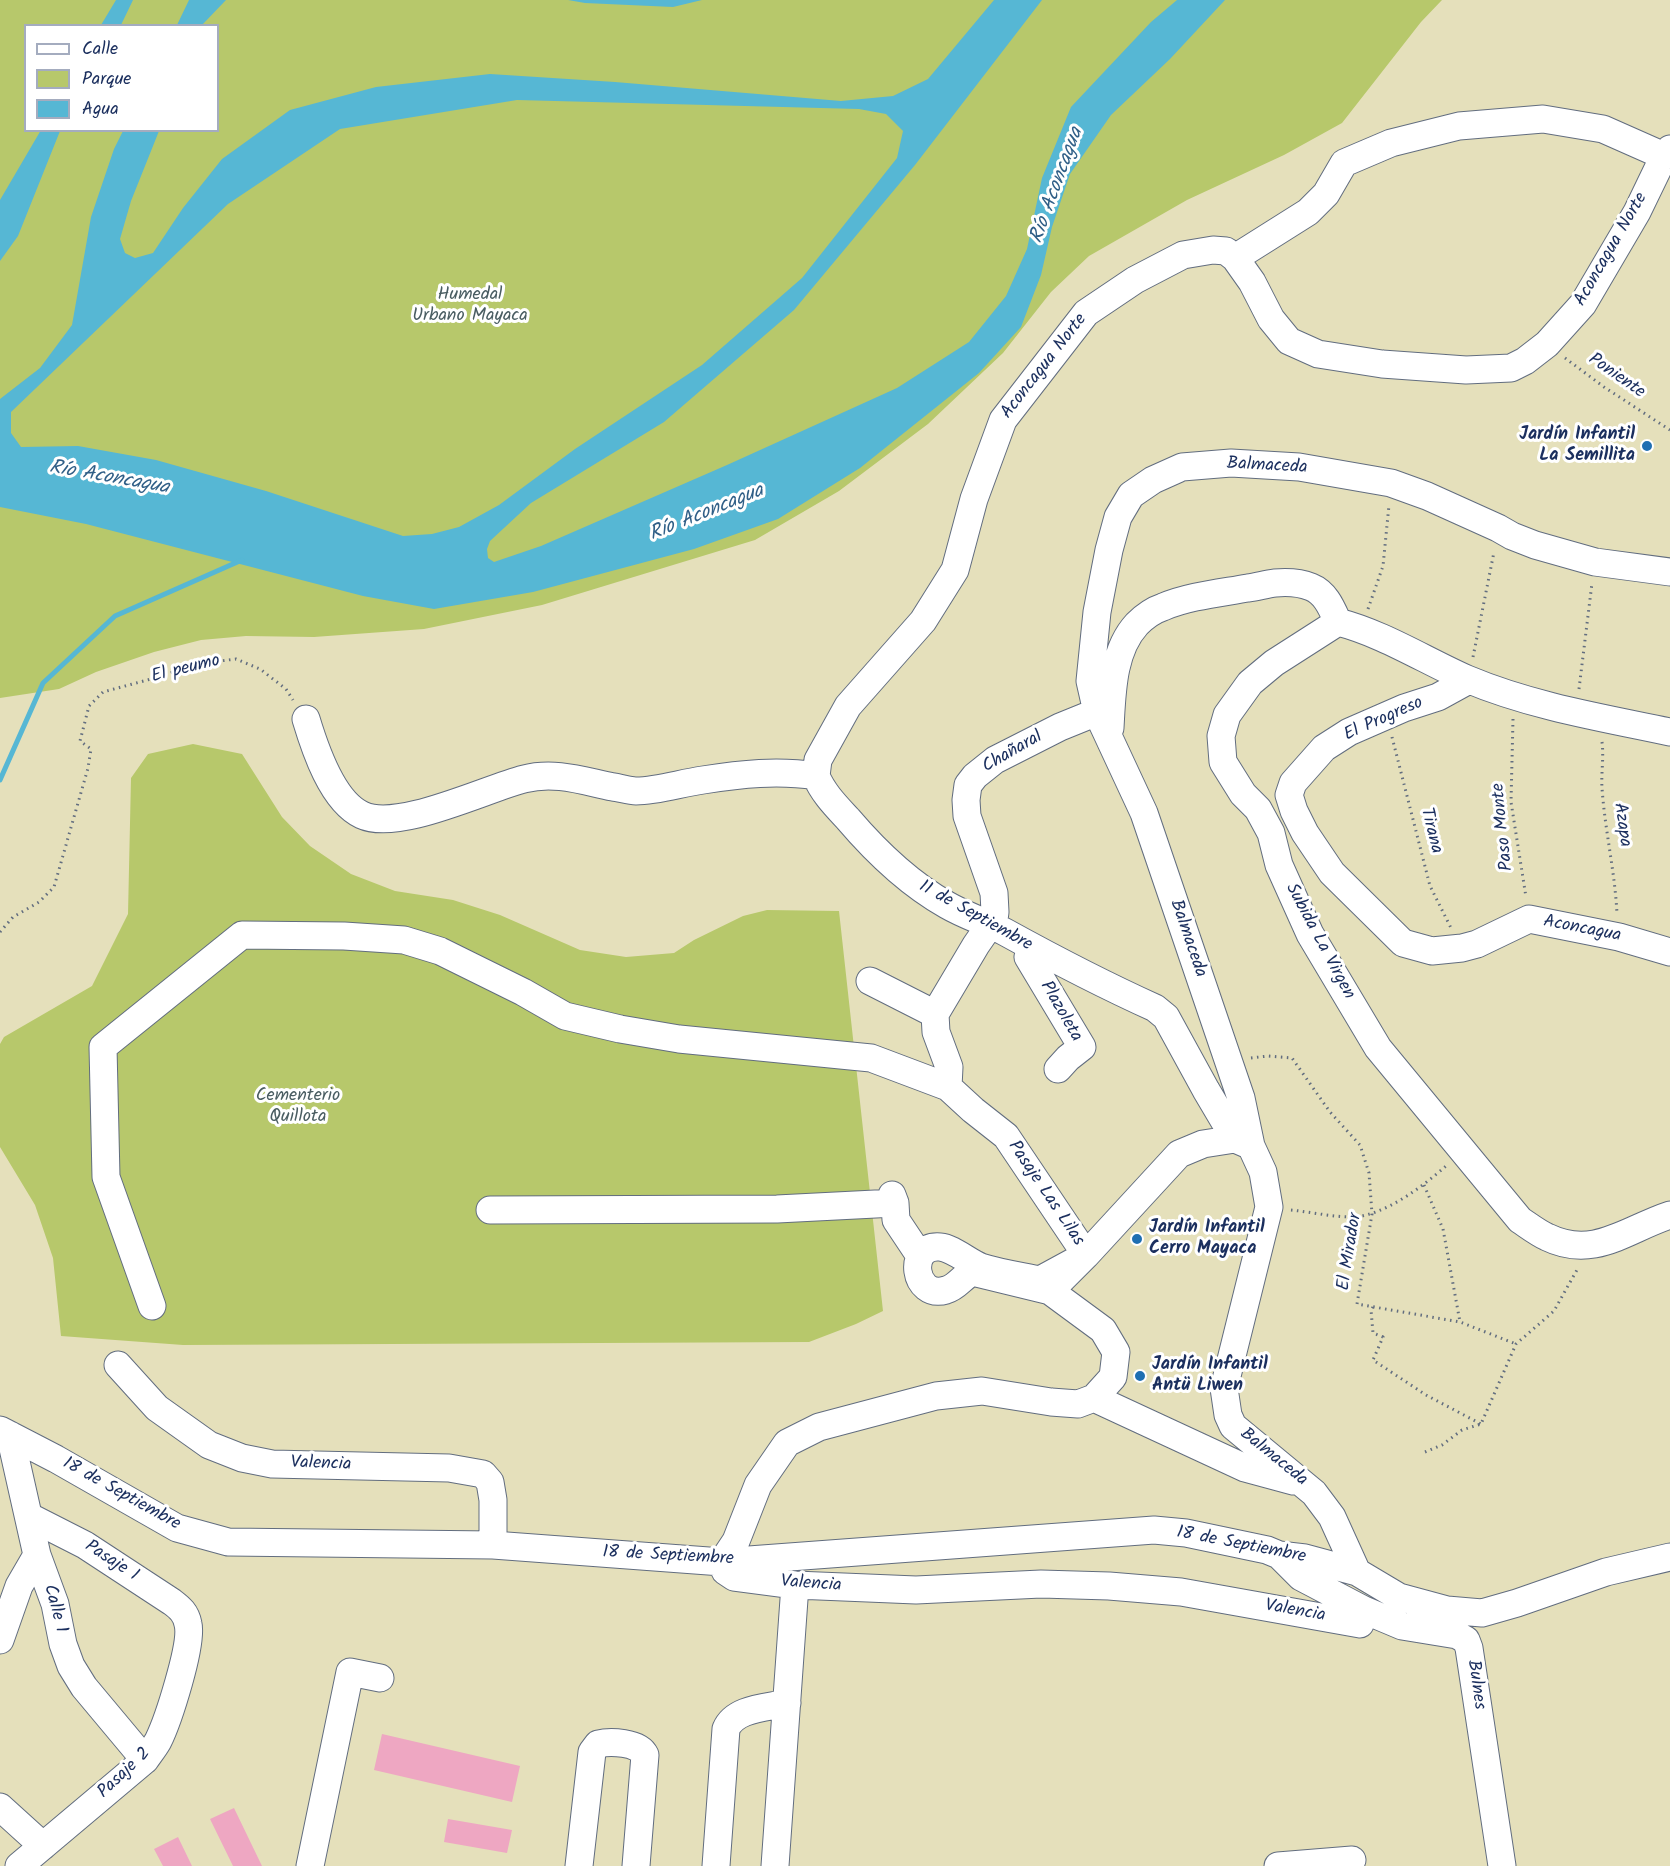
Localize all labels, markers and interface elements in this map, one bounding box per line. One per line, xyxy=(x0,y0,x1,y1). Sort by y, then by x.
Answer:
legend xyxy=(24,24,219,132)
text: Calle xyxy=(82,35,118,64)
text: Parque xyxy=(82,65,131,94)
text: Agua xyxy=(82,95,119,124)
water label: Río Aconcagua xyxy=(1026,125,1090,247)
street label: Aconcagua Norte xyxy=(1571,189,1653,311)
park label: Humedal Urbano Mayaca xyxy=(412,285,528,328)
street label: Aconcagua Norte xyxy=(997,310,1093,424)
street label: Poniente xyxy=(1583,350,1649,404)
place label: Jardín Infantil La Semillita xyxy=(1519,425,1635,468)
marker: Jardín Infantil La Semillita xyxy=(1640,439,1654,453)
street label: Balmaceda xyxy=(1226,454,1308,480)
water label: Río Aconcagua xyxy=(47,457,171,501)
water label: Río Aconcagua xyxy=(646,480,768,548)
street label: El peumo xyxy=(149,651,223,689)
street label: El Progreso xyxy=(1341,693,1427,747)
street label: Chañaral xyxy=(979,727,1047,779)
street label: Paso Monte xyxy=(1489,782,1519,872)
street label: Azapa xyxy=(1607,802,1635,848)
street label: Tirana xyxy=(1414,806,1446,856)
street label: 11 de Septiembre xyxy=(915,877,1035,957)
street label: Subida La Virgen xyxy=(1279,880,1359,1004)
street label: Balmaceda xyxy=(1164,897,1210,981)
street label: Aconcagua xyxy=(1541,912,1623,948)
street label: Plazoleta xyxy=(1034,978,1086,1046)
park label: Cementerio Quillota xyxy=(256,1086,340,1128)
street label: Pasaje Las Lilas xyxy=(1002,1137,1088,1251)
street label: El Mirador xyxy=(1334,1212,1368,1292)
place label: Jardín Infantil Cerro Mayaca xyxy=(1149,1218,1265,1260)
marker: Jardín Infantil Cerro Mayaca xyxy=(1130,1232,1144,1246)
place label: Jardín Infantil Antü Liwen xyxy=(1152,1355,1268,1398)
marker: Jardín Infantil Antü Liwen xyxy=(1133,1369,1147,1383)
street label: Balmaceda xyxy=(1235,1424,1311,1492)
street label: Valencia xyxy=(290,1453,352,1477)
street label: 18 de Septiembre xyxy=(58,1454,184,1536)
street label: 18 de Septiembre xyxy=(1174,1523,1308,1569)
street label: Pasaje 1 xyxy=(80,1537,142,1587)
street label: 18 de Septiembre xyxy=(602,1543,734,1571)
street label: Valencia xyxy=(780,1572,842,1598)
street label: Calle 1 xyxy=(37,1583,71,1635)
street label: Valencia xyxy=(1263,1596,1327,1628)
street label: Bulnes xyxy=(1461,1659,1489,1711)
street label: Pasaje 2 xyxy=(94,1744,156,1804)

